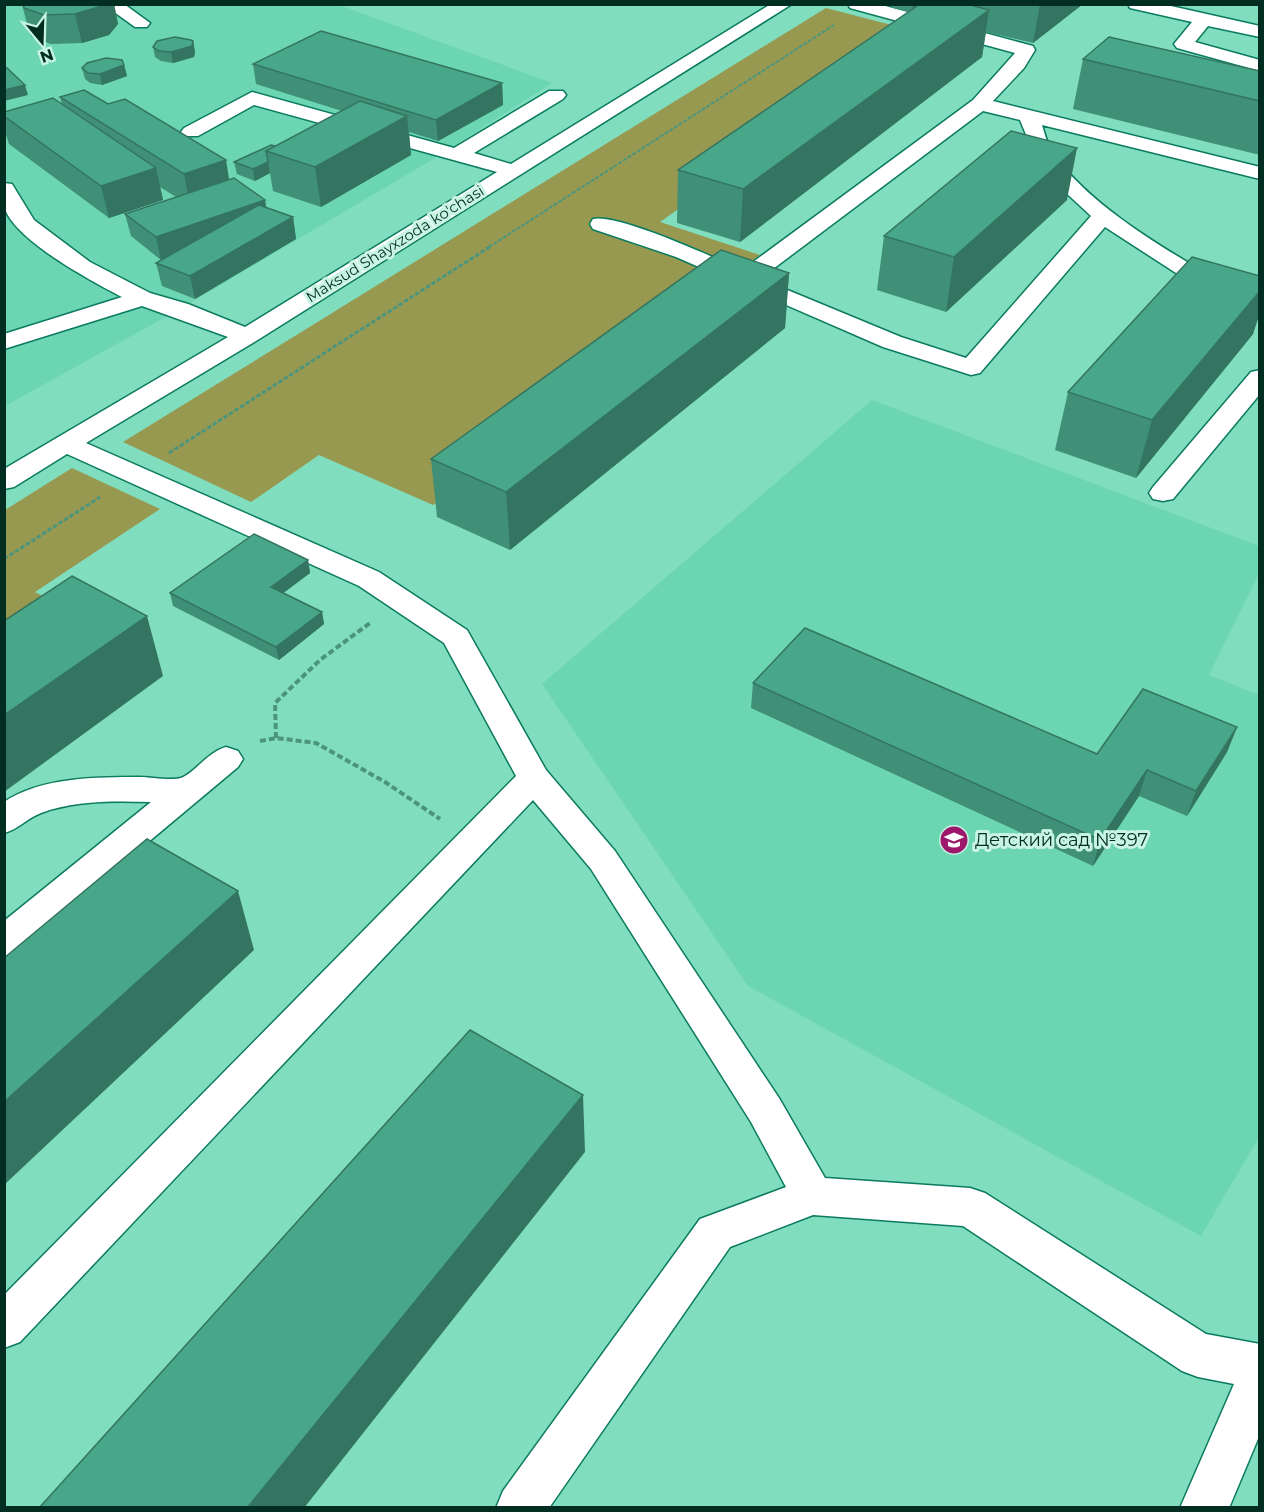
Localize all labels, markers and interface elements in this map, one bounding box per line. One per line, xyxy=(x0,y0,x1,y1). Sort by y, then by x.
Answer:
north arrow xyxy=(12,12,72,72)
text: N xyxy=(38,45,56,67)
street label: Maksud Shayxzoda ko'chasi xyxy=(302,181,487,306)
school or university icon: Детский сад №397 xyxy=(938,824,970,856)
place label: Детский сад №397 xyxy=(975,829,1148,851)

